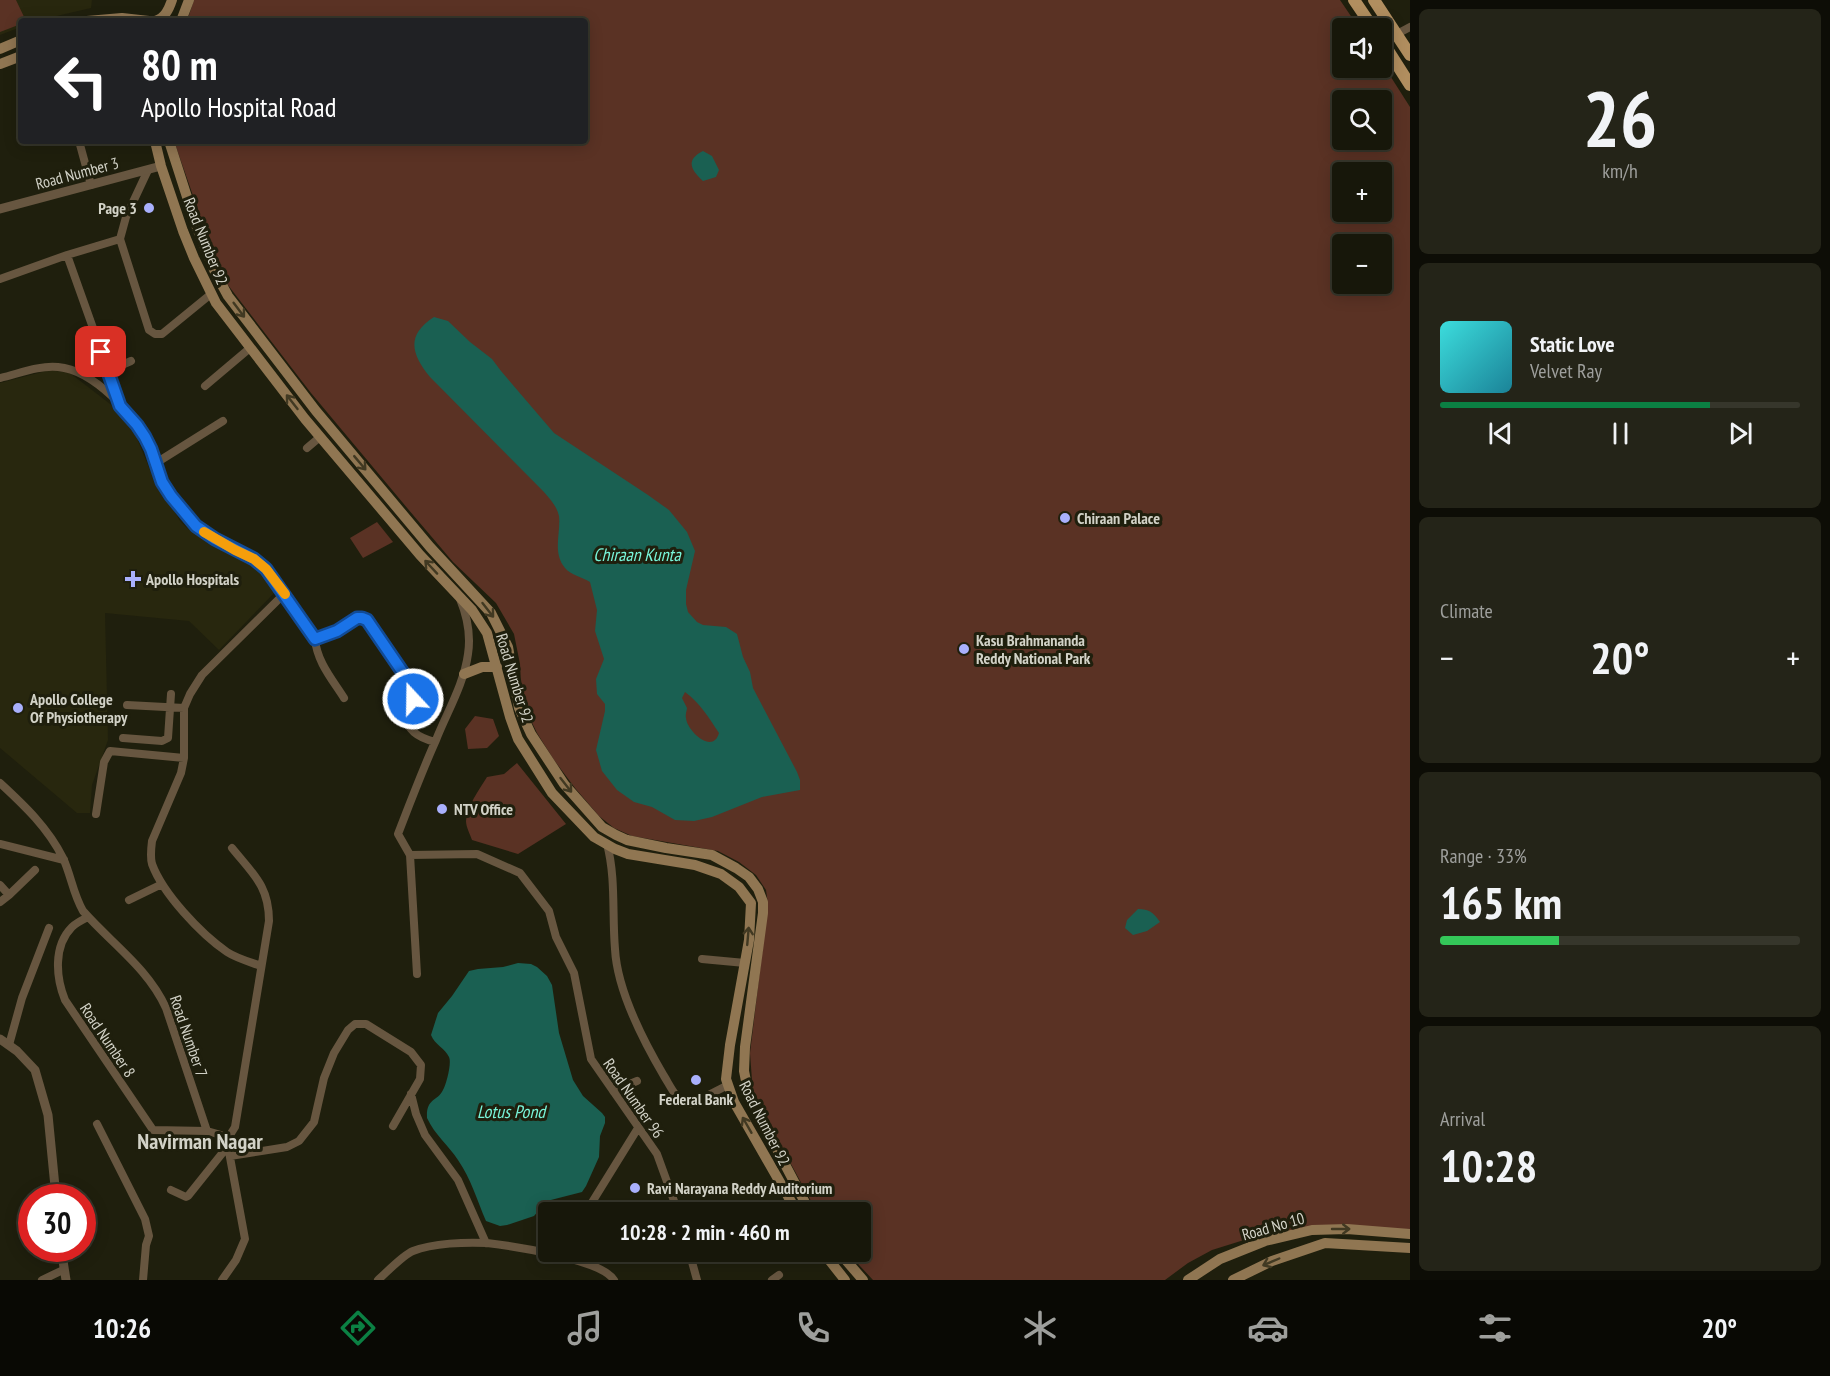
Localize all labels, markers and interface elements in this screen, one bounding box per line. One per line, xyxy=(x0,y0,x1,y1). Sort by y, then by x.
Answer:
map controls xyxy=(1332,18,1392,294)
button: sound xyxy=(1332,18,1392,78)
text: 80 m xyxy=(141,37,218,92)
icon: left xyxy=(42,42,120,120)
text: 26 xyxy=(1583,68,1657,169)
text: Apollo Hospital Road xyxy=(141,90,336,124)
button: search xyxy=(1332,90,1392,150)
street label: Road Number 3 xyxy=(33,152,121,194)
text: km/h xyxy=(1602,158,1638,184)
button: + xyxy=(1332,162,1392,222)
street label: Road Number 92 xyxy=(179,194,233,288)
place label: Page 3 xyxy=(98,198,137,218)
marker: Page 3 xyxy=(142,201,156,215)
button: − xyxy=(1332,234,1392,294)
one-way arrow xyxy=(233,302,245,318)
pin xyxy=(75,326,126,377)
text: Static Love xyxy=(1530,330,1615,358)
icon: arrive xyxy=(84,335,117,368)
text: Velvet Ray xyxy=(1530,358,1602,384)
one-way arrow xyxy=(285,394,298,410)
icon: previous xyxy=(1484,417,1517,450)
icon: pause xyxy=(1604,417,1637,450)
icon: next xyxy=(1724,417,1757,450)
one-way arrow xyxy=(353,455,367,470)
place label: Chiraan Palace xyxy=(1077,508,1160,528)
marker: Chiraan Palace xyxy=(1058,511,1072,525)
water label: Chiraan Kunta xyxy=(593,543,682,566)
one-way arrow xyxy=(424,560,438,575)
place label: Apollo Hospitals xyxy=(145,569,240,589)
marker: Apollo Hospitals xyxy=(124,570,142,588)
text: Climate xyxy=(1440,598,1493,624)
one-way arrow xyxy=(481,602,494,618)
text: 20° xyxy=(1590,628,1650,686)
place label: Kasu Brahmananda Reddy National Park xyxy=(976,630,1091,668)
street label: Road Number 92 xyxy=(492,631,538,725)
text: − xyxy=(1440,636,1454,679)
text: + xyxy=(1786,636,1800,679)
marker: Kasu Brahmananda Reddy National Park xyxy=(957,642,971,656)
position arrow xyxy=(381,667,445,731)
place label: Apollo College Of Physiotherapy xyxy=(29,689,128,727)
marker: Apollo College Of Physiotherapy xyxy=(11,701,25,715)
one-way arrow xyxy=(559,777,572,793)
place label: NTV Office xyxy=(454,799,513,819)
marker: NTV Office xyxy=(435,802,449,816)
text: Range · 33% xyxy=(1440,843,1527,869)
text: 165 km xyxy=(1440,873,1562,931)
one-way arrow xyxy=(743,927,754,947)
street label: Road Number 7 xyxy=(166,992,212,1080)
street label: Road Number 8 xyxy=(76,999,140,1081)
street label: Road Number 96 xyxy=(599,1054,669,1142)
marker: Federal Bank xyxy=(689,1073,703,1087)
street label: Road Number 92 xyxy=(735,1077,795,1169)
place label: Federal Bank xyxy=(659,1089,734,1109)
water label: Lotus Pond xyxy=(477,1100,547,1123)
text: Arrival xyxy=(1440,1106,1485,1132)
one-way arrow xyxy=(741,1117,753,1134)
district label: Navirman Nagar xyxy=(137,1127,263,1155)
text: 10:28 xyxy=(1440,1136,1537,1194)
place label: Ravi Narayana Reddy Auditorium xyxy=(647,1178,832,1198)
marker: Ravi Narayana Reddy Auditorium xyxy=(628,1181,642,1195)
speed limit sign: 30 xyxy=(18,1184,96,1262)
street label: Road No 10 xyxy=(1239,1208,1307,1244)
text: 10:28 · 2 min · 460 m xyxy=(619,1218,790,1246)
one-way arrow xyxy=(1330,1224,1350,1235)
one-way arrow xyxy=(1262,1257,1280,1268)
icon: directions xyxy=(337,1307,379,1349)
icon: music xyxy=(564,1307,606,1349)
icon: phone xyxy=(792,1307,834,1349)
icon: climate xyxy=(1019,1307,1061,1349)
icon: car xyxy=(1247,1307,1289,1349)
icon: filters xyxy=(1474,1307,1516,1349)
text: 10:26 xyxy=(93,1311,151,1345)
text: 20° xyxy=(1702,1311,1737,1345)

